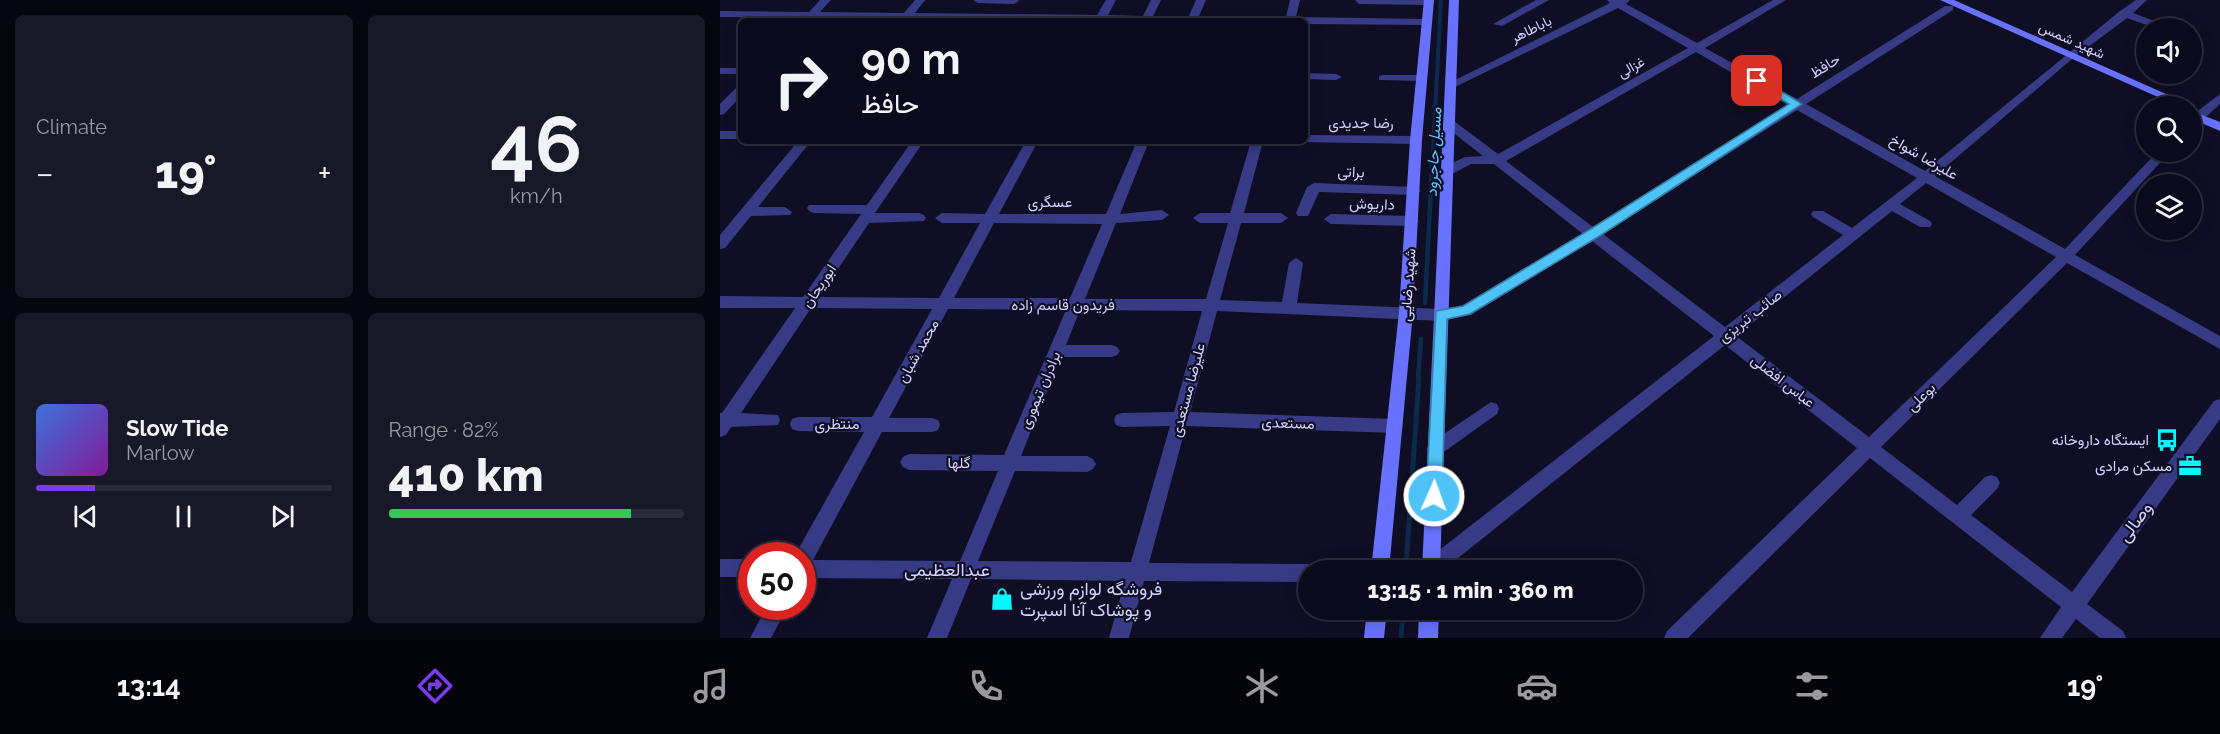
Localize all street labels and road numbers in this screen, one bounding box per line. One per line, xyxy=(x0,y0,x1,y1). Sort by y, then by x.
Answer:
street label: باباطاهر xyxy=(1507,12,1555,47)
street label: شهید شمس xyxy=(2036,18,2107,63)
street label: حافظ xyxy=(1807,50,1843,82)
street label: غزالی xyxy=(1615,53,1648,82)
street label: رضا جدیدی xyxy=(1328,114,1394,133)
street label: علیرضا شواخ xyxy=(1886,130,1961,185)
street label: براتی xyxy=(1337,163,1365,182)
street label: عسگری xyxy=(1028,193,1072,212)
street label: داریوش xyxy=(1349,194,1395,215)
street label: شهید رضایی xyxy=(1396,248,1421,322)
street label: ابوریحان xyxy=(798,261,840,311)
street label: صائب تبریزی xyxy=(1715,286,1786,347)
street label: فریدون قاسم زاده xyxy=(1011,296,1115,315)
street label: محمد شبان xyxy=(893,316,943,386)
street label: علیرضا مستعدی xyxy=(1167,341,1210,439)
street label: برادران تیموری xyxy=(1016,349,1065,432)
street label: عباس افضلی xyxy=(1747,350,1819,412)
street label: بوعلی xyxy=(1903,379,1940,416)
street label: مستعدی xyxy=(1261,413,1315,434)
street label: منتظری xyxy=(815,415,859,434)
street label: گلها xyxy=(948,454,971,472)
street label: وصالی xyxy=(2113,497,2157,547)
street label: عبدالعظیمی xyxy=(904,559,990,581)

